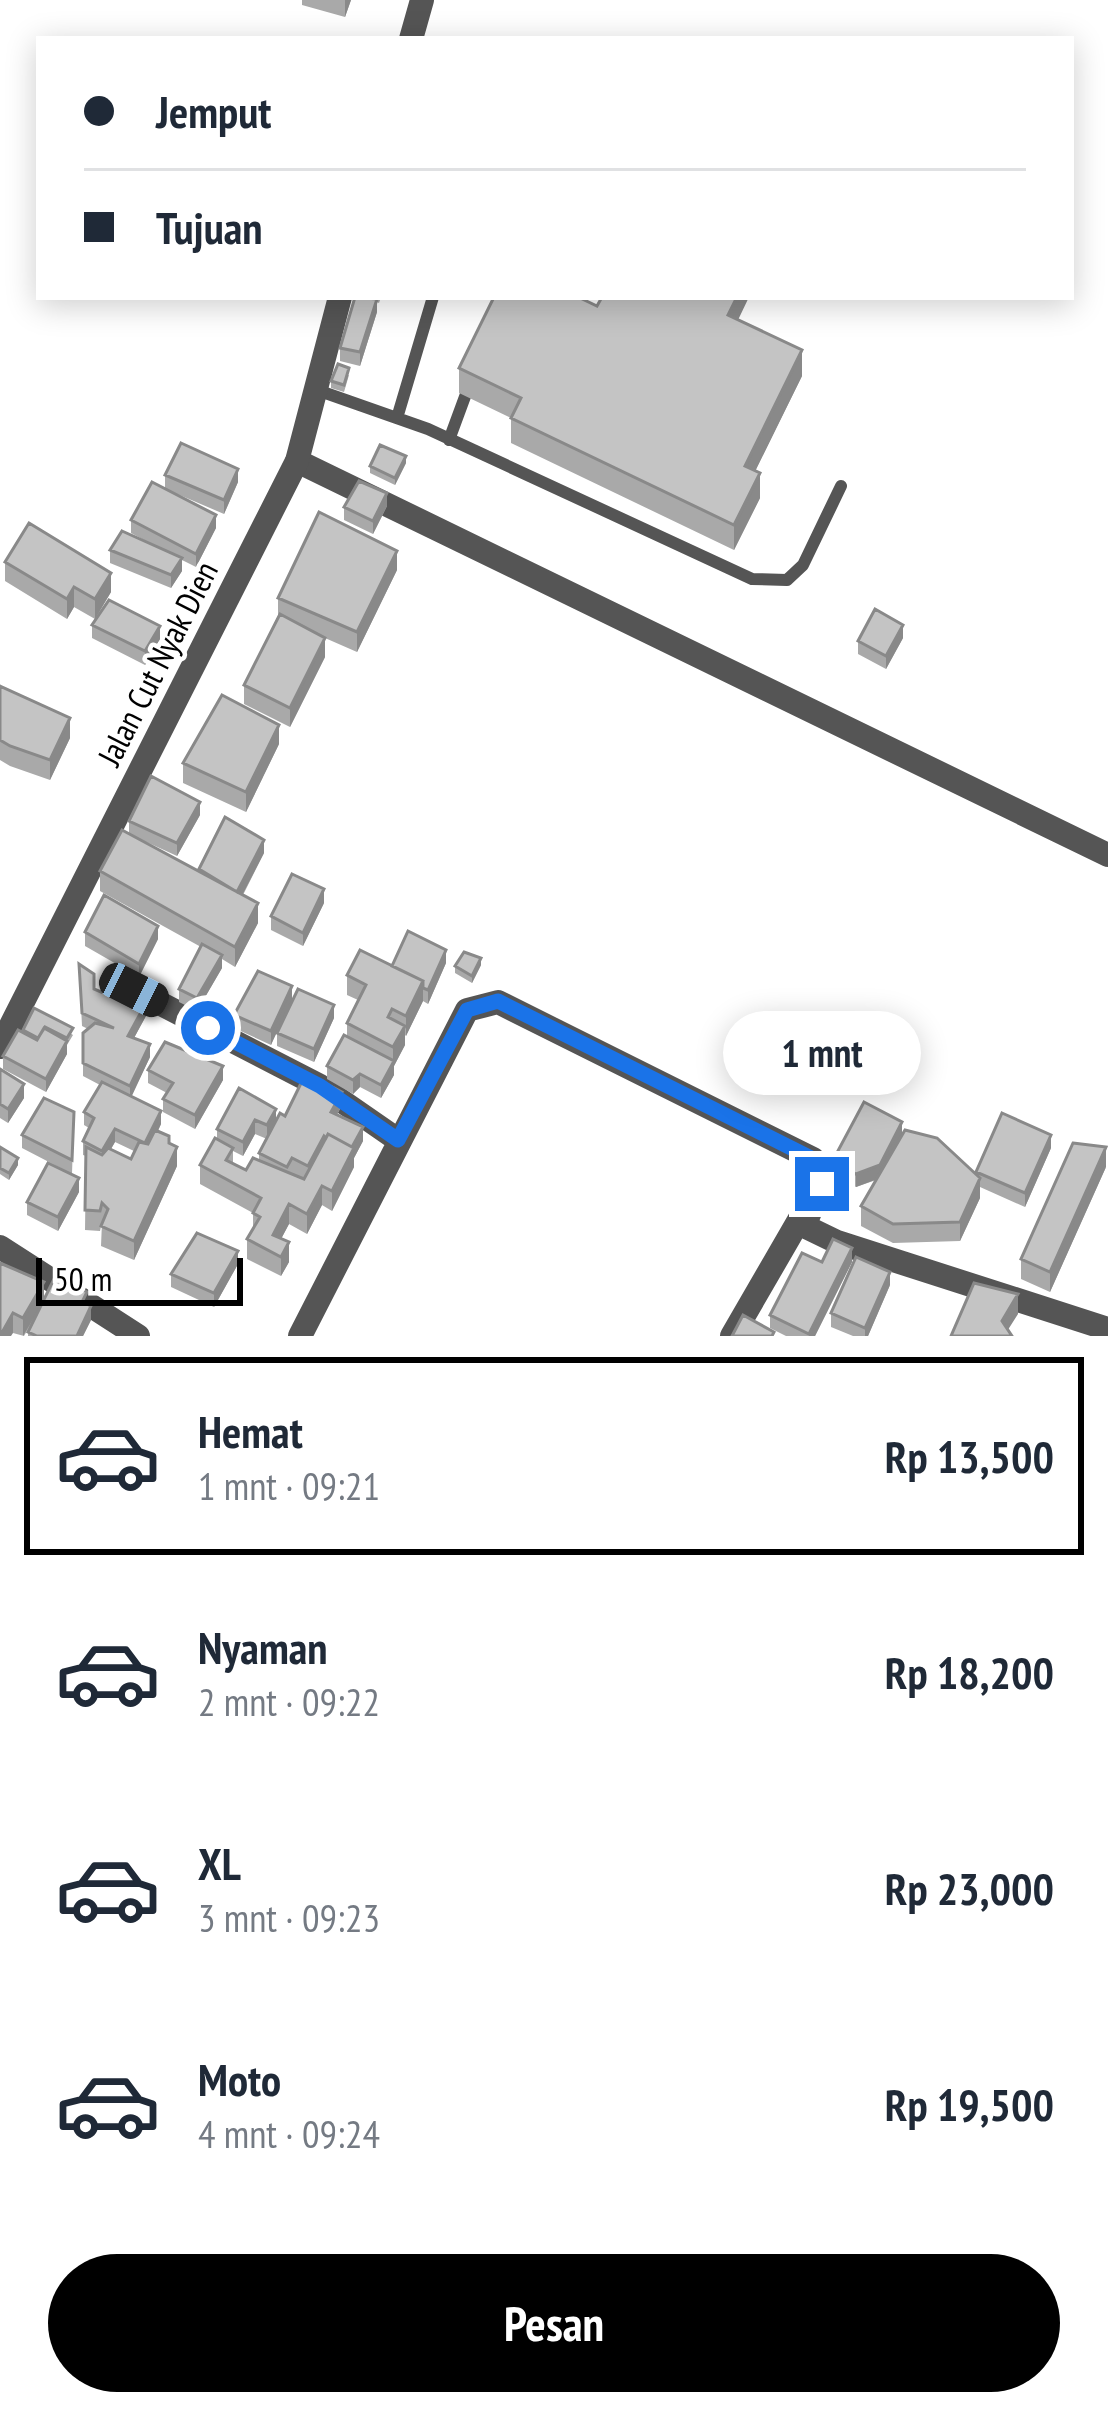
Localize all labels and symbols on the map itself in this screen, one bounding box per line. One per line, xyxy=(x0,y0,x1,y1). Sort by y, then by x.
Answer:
street label: Jalan Cut Nyak Dien xyxy=(87,554,227,773)
car xyxy=(94,958,174,1022)
route start xyxy=(181,1001,235,1055)
callout: 1 mnt xyxy=(723,1010,921,1094)
route end xyxy=(795,1157,849,1211)
scale bar xyxy=(36,1252,243,1305)

